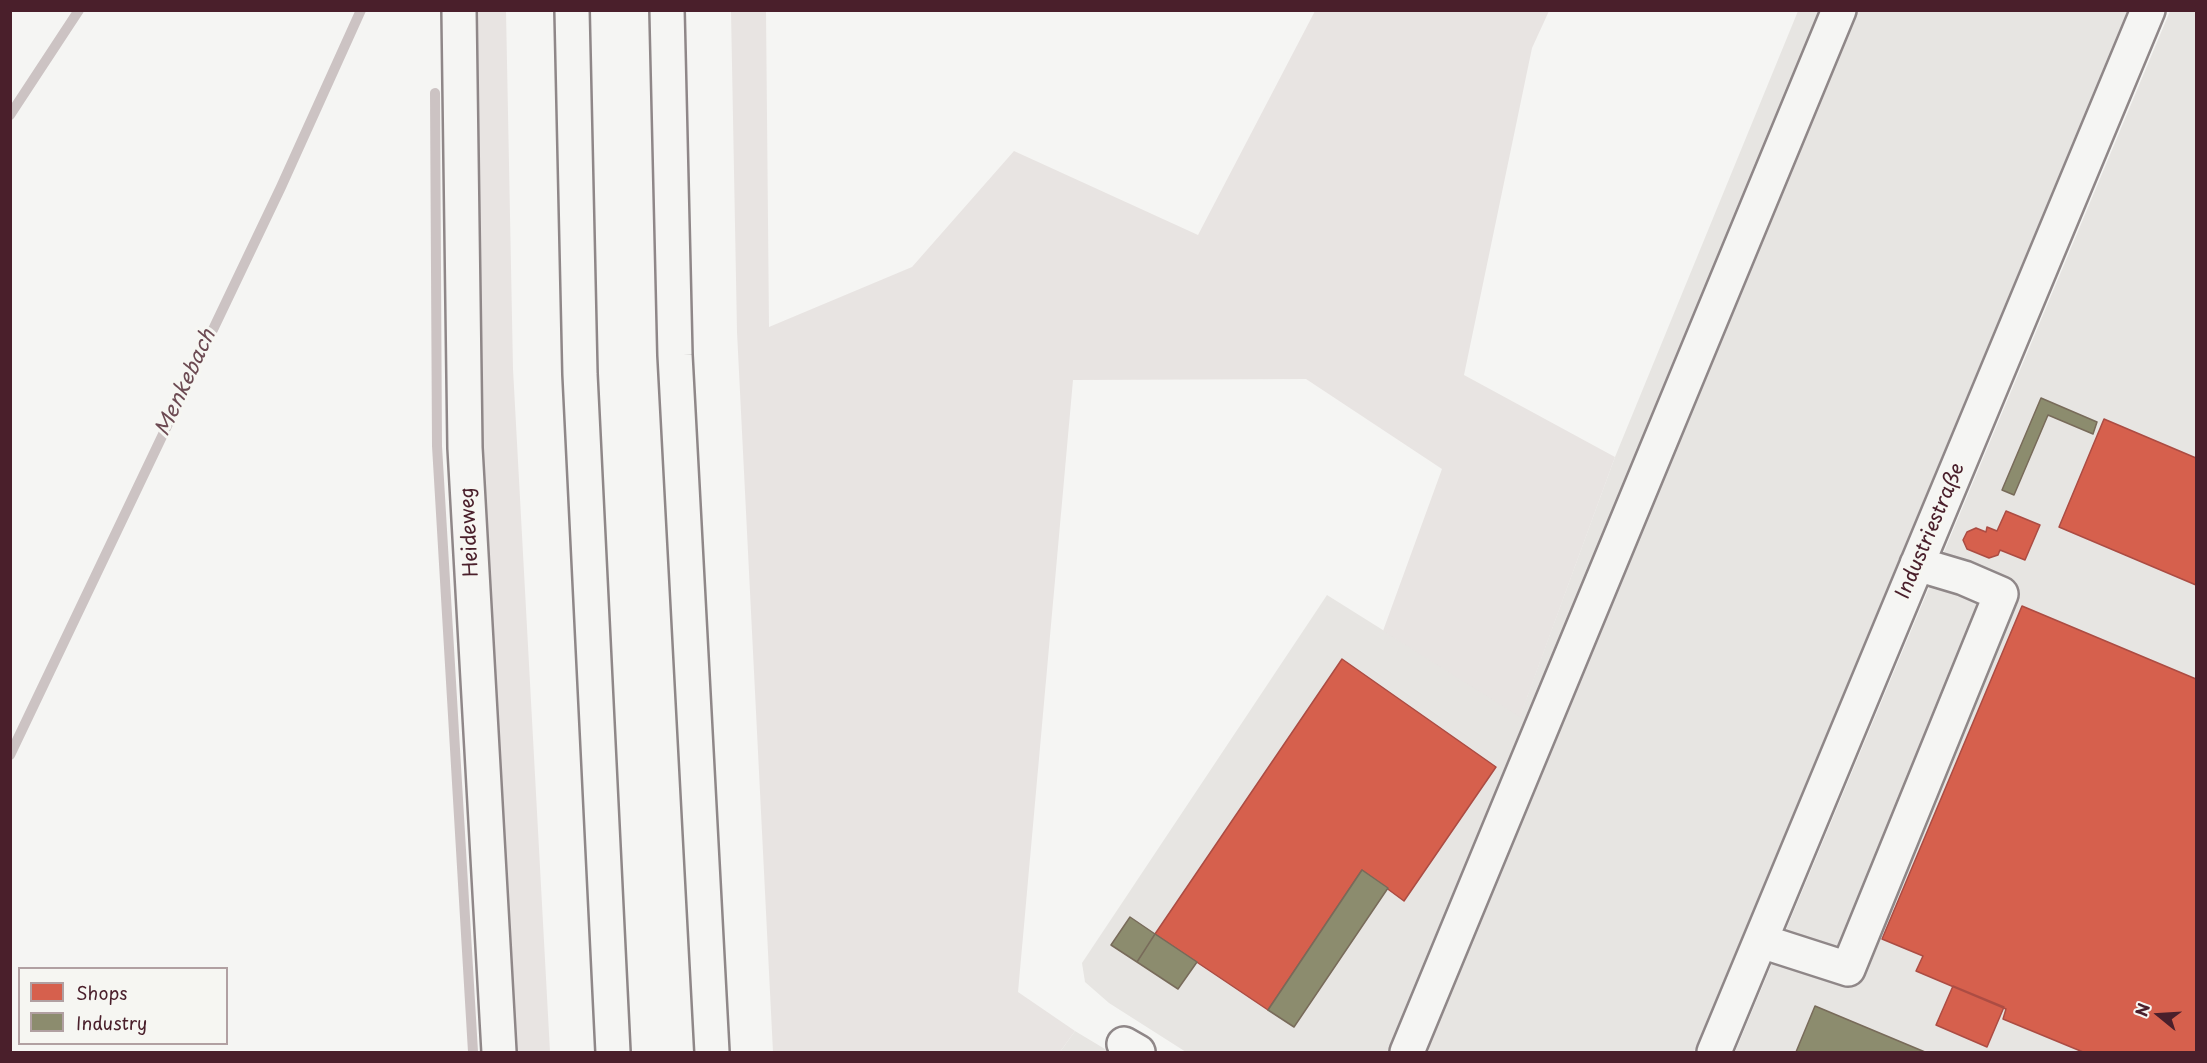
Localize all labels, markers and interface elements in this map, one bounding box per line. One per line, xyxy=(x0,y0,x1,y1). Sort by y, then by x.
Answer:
water label: Menkebach xyxy=(150,326,222,440)
street label: Industriestraße xyxy=(1892,459,1970,603)
street label: Heideweg xyxy=(456,486,484,578)
legend xyxy=(18,967,228,1045)
text: Shops xyxy=(76,979,127,1006)
north arrow xyxy=(2129,985,2189,1045)
text: N xyxy=(2129,1000,2155,1019)
text: Industry xyxy=(76,1009,147,1036)

